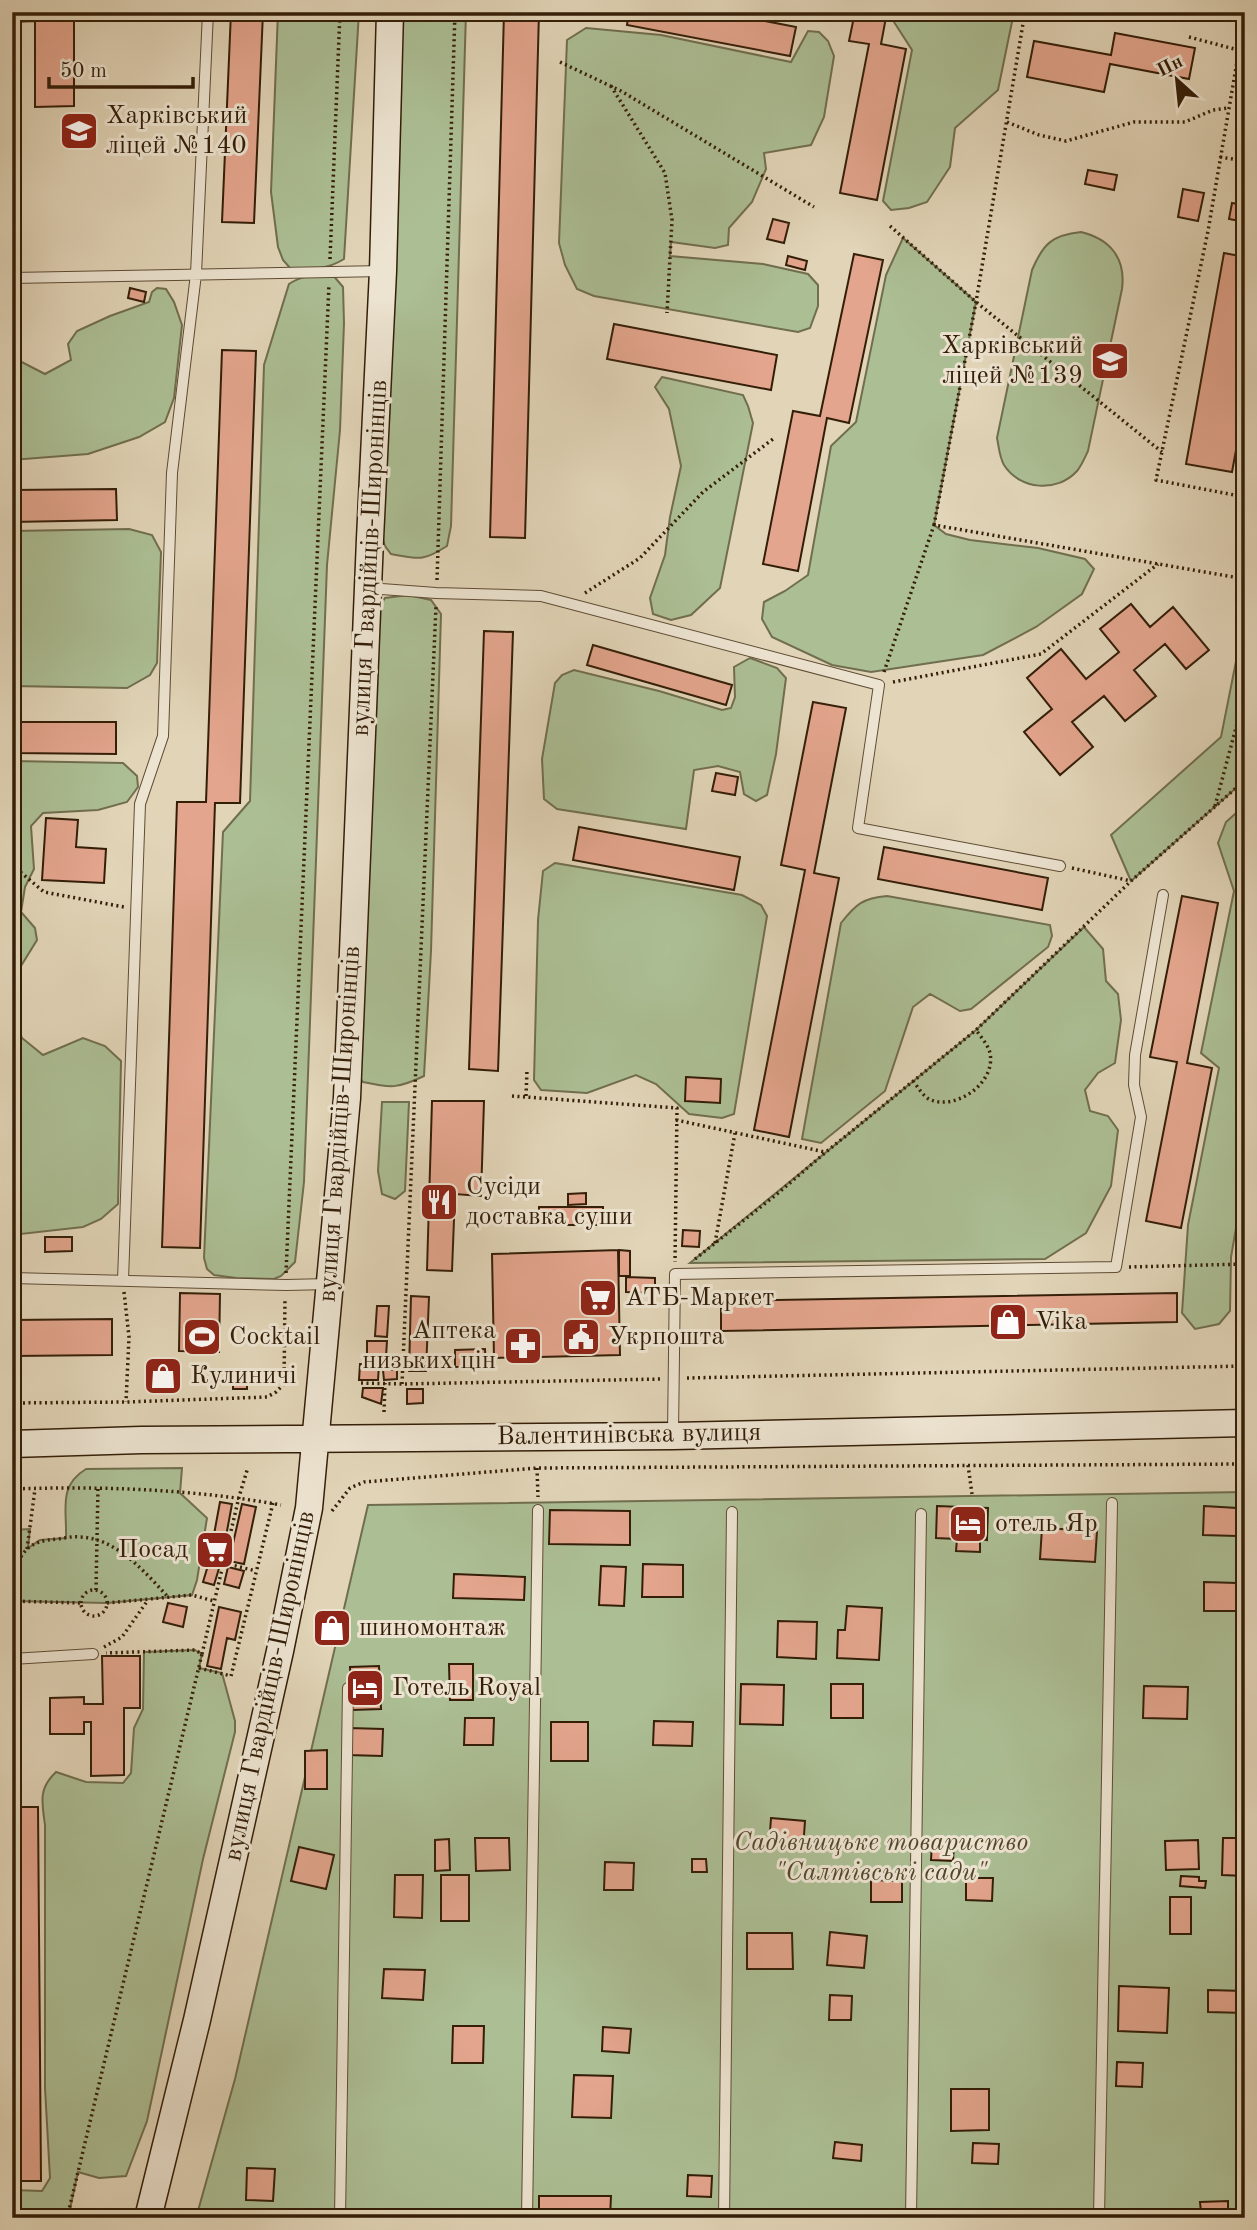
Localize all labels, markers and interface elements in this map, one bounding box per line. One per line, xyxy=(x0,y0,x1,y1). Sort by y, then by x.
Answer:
scale bar xyxy=(49,46,192,90)
north arrow xyxy=(1142,46,1212,116)
text: Пн xyxy=(1154,53,1186,81)
text: 50 m xyxy=(60,61,107,82)
place label: Харківський ліцей №140 xyxy=(106,103,248,159)
school or university icon: Харківський ліцей №140 xyxy=(58,110,100,152)
place label: Харківський ліцей №139 xyxy=(942,333,1083,389)
school or university icon: Харківський ліцей №139 xyxy=(1089,340,1131,382)
street label: вулиця Гвардійців-Широнінців xyxy=(348,379,392,737)
street label: вулиця Гвардійців-Широнінців xyxy=(315,945,365,1303)
place label: Сусіди доставка суши xyxy=(466,1174,633,1230)
restaurant icon: Сусіди доставка суши xyxy=(418,1181,460,1223)
supermarket icon: АТБ-Маркет xyxy=(577,1277,619,1319)
place label: АТБ-Маркет xyxy=(625,1285,775,1311)
shop icon: Vika xyxy=(987,1301,1029,1343)
place label: Vika xyxy=(1035,1309,1087,1335)
sports icon: Cocktail xyxy=(181,1316,223,1358)
public building icon: Укрпошта xyxy=(560,1316,602,1358)
place label: Аптека низьких цін xyxy=(362,1318,496,1374)
place label: Cocktail xyxy=(229,1324,320,1350)
place label: Укрпошта xyxy=(608,1324,725,1350)
pharmacy icon: Аптека низьких цін xyxy=(502,1325,544,1367)
shop icon: Кулиничі xyxy=(142,1355,184,1397)
place label: Кулиничі xyxy=(190,1363,297,1389)
street label: Валентинівська вулиця xyxy=(496,1420,762,1450)
hotel icon: отель Яр xyxy=(947,1503,989,1545)
street label: вулиця Гвардійців-Широнінців xyxy=(220,1509,320,1863)
place label: отель Яр xyxy=(995,1511,1098,1537)
supermarket icon: Посад xyxy=(194,1529,236,1571)
place label: Посад xyxy=(118,1537,188,1563)
shop icon: шиномонтаж xyxy=(311,1607,353,1649)
place label: шиномонтаж xyxy=(359,1615,506,1641)
hotel icon: Готель Royal xyxy=(344,1667,386,1709)
place label: Готель Royal xyxy=(392,1675,541,1701)
park label: Садівницьке товариство "Салтівські сади" xyxy=(734,1830,1028,1886)

